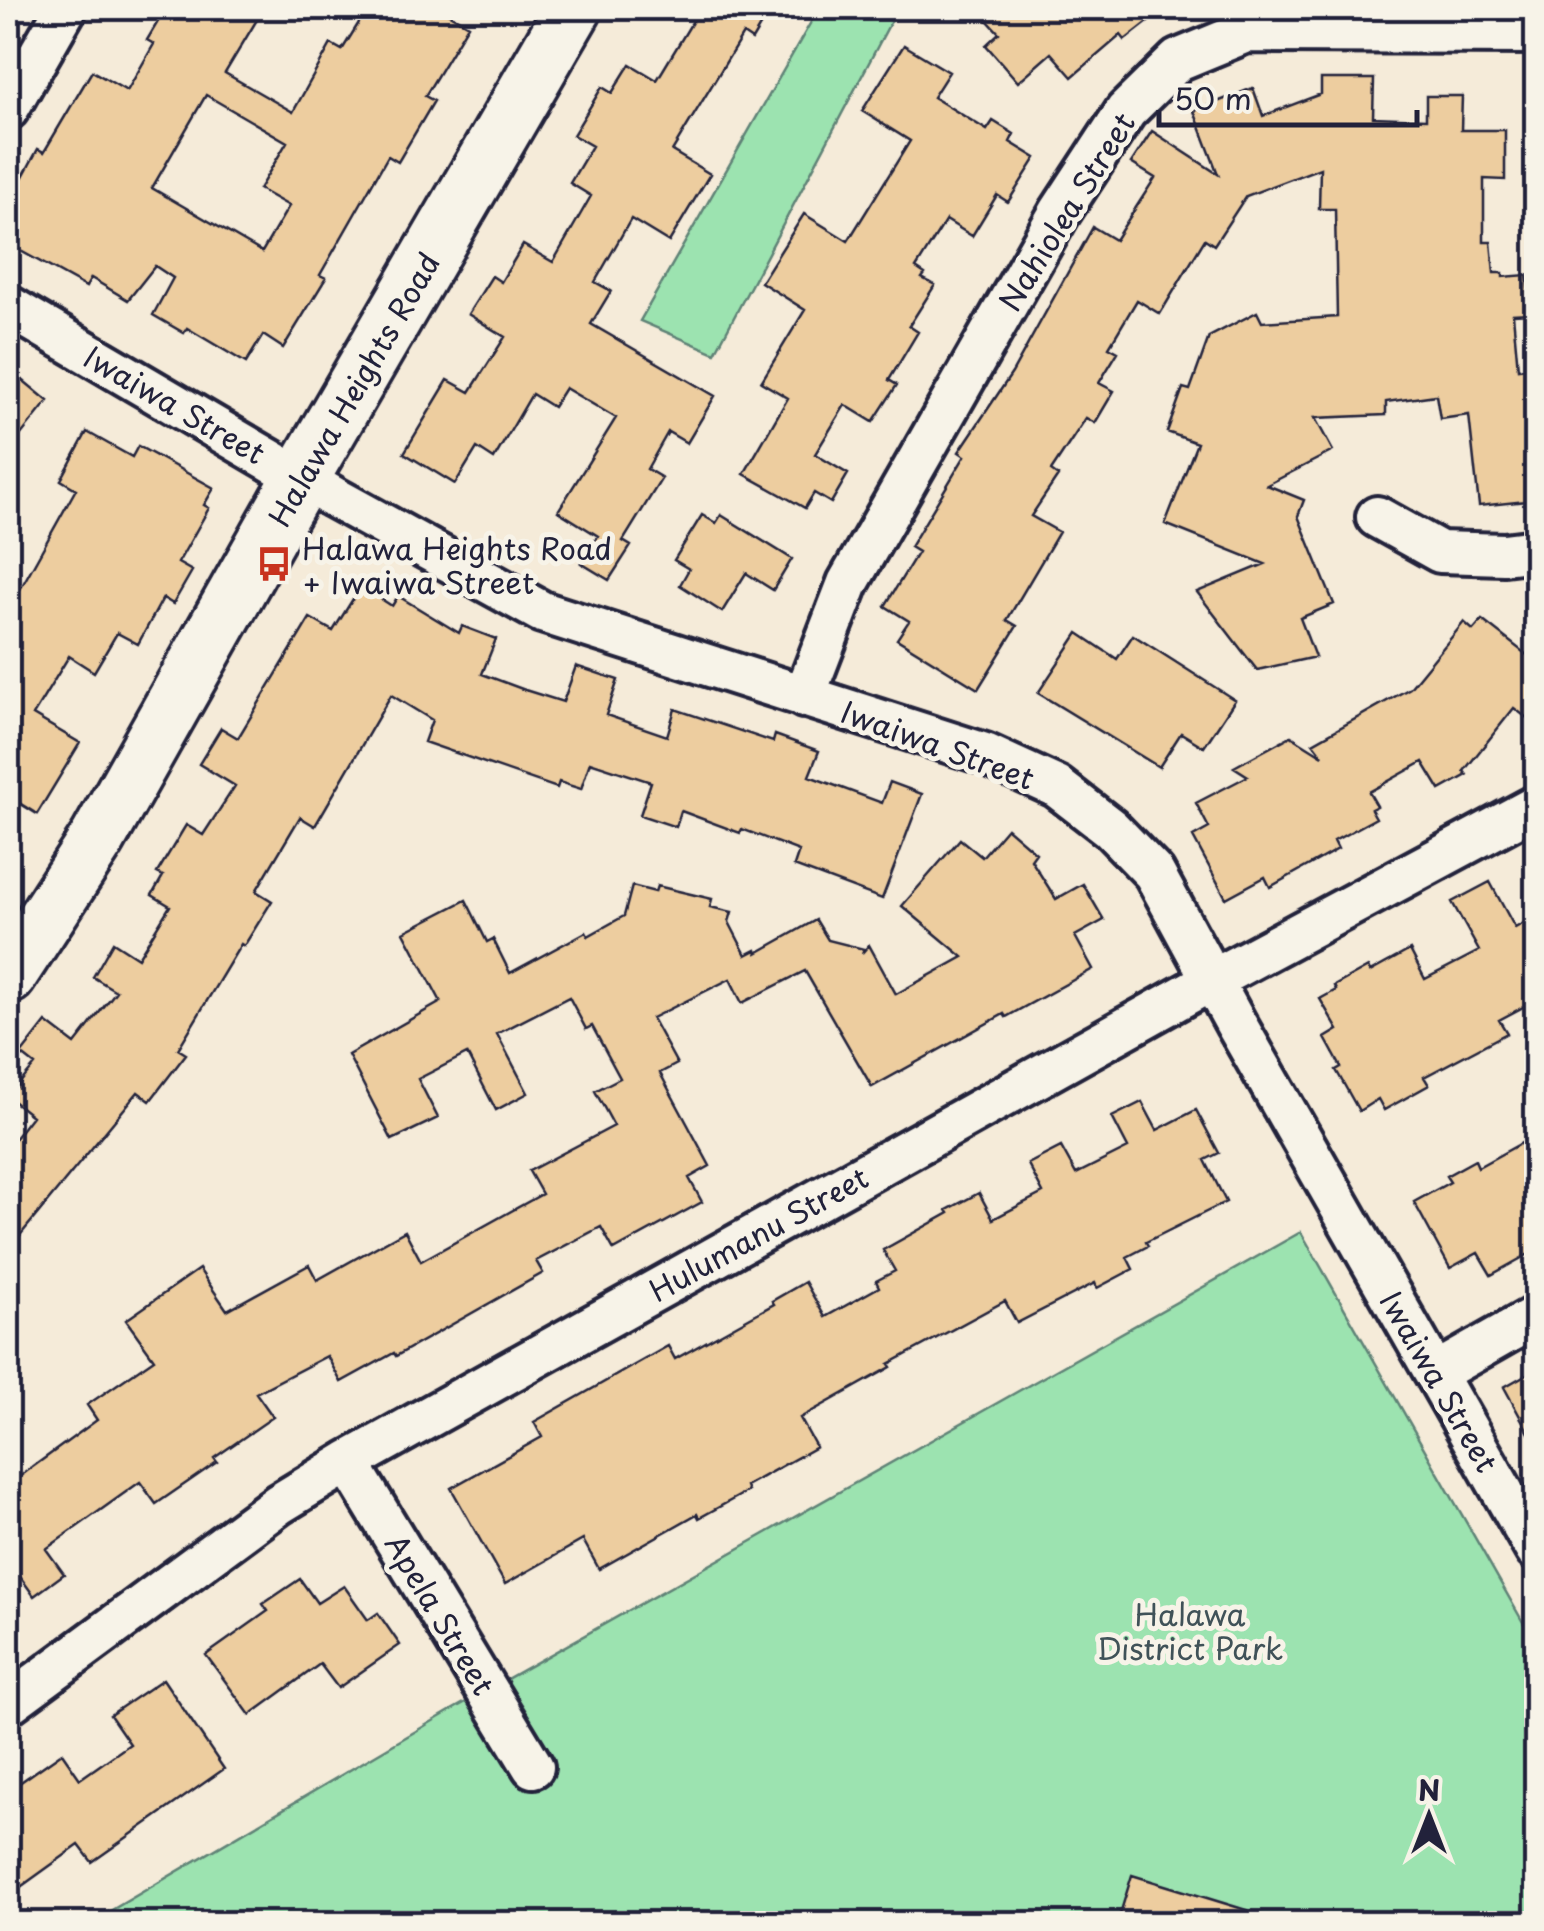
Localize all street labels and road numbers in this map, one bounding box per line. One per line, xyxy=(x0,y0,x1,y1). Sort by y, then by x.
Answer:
street label: Nahiolea Street xyxy=(987,103,1145,319)
street label: Halawa Heights Road xyxy=(256,244,450,534)
street label: Iwaiwa Street xyxy=(76,334,274,474)
street label: Iwaiwa Street xyxy=(835,688,1041,800)
street label: Hulumanu Street xyxy=(640,1154,876,1312)
street label: Iwaiwa Street xyxy=(1370,1282,1510,1480)
street label: Apela Street xyxy=(375,1525,507,1703)

